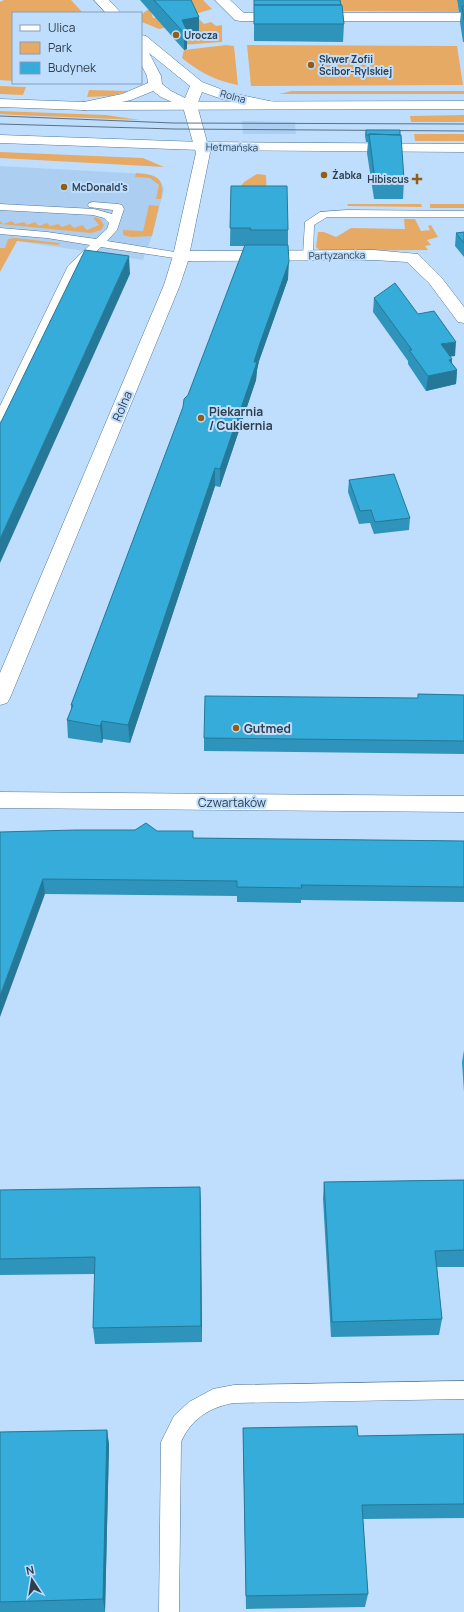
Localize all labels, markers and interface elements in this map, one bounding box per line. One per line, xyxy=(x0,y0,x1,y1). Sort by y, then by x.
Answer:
legend xyxy=(12,12,142,84)
text: Ulica xyxy=(48,19,75,36)
place label: Urocza xyxy=(184,28,218,42)
marker: Urocza xyxy=(171,30,181,40)
text: Park xyxy=(48,39,73,56)
place label: Skwer Zofii Ścibor-Rylskiej xyxy=(319,52,392,78)
text: Budynek xyxy=(48,59,97,76)
marker: Skwer Zofii Ścibor-Rylskiej xyxy=(306,60,316,70)
street label: Rolna xyxy=(219,86,247,106)
street label: Hetmańska xyxy=(206,140,258,154)
place label: Żabka xyxy=(332,168,362,182)
marker: Żabka xyxy=(319,170,329,180)
place label: Hibiscus xyxy=(367,172,410,186)
marker: Hibiscus xyxy=(412,174,422,184)
place label: McDonald's xyxy=(72,180,128,194)
marker: McDonald's xyxy=(59,182,69,192)
street label: Partyzancka xyxy=(309,248,365,262)
street label: Rolna xyxy=(108,388,136,424)
place label: Piekarnia / Cukiernia xyxy=(209,403,273,434)
marker: Piekarnia / Cukiernia xyxy=(196,413,206,423)
place label: Gutmed xyxy=(244,720,291,737)
marker: Gutmed xyxy=(231,723,241,733)
street label: Czwartaków xyxy=(198,794,266,811)
north arrow xyxy=(12,1560,52,1600)
text: N xyxy=(24,1562,35,1578)

